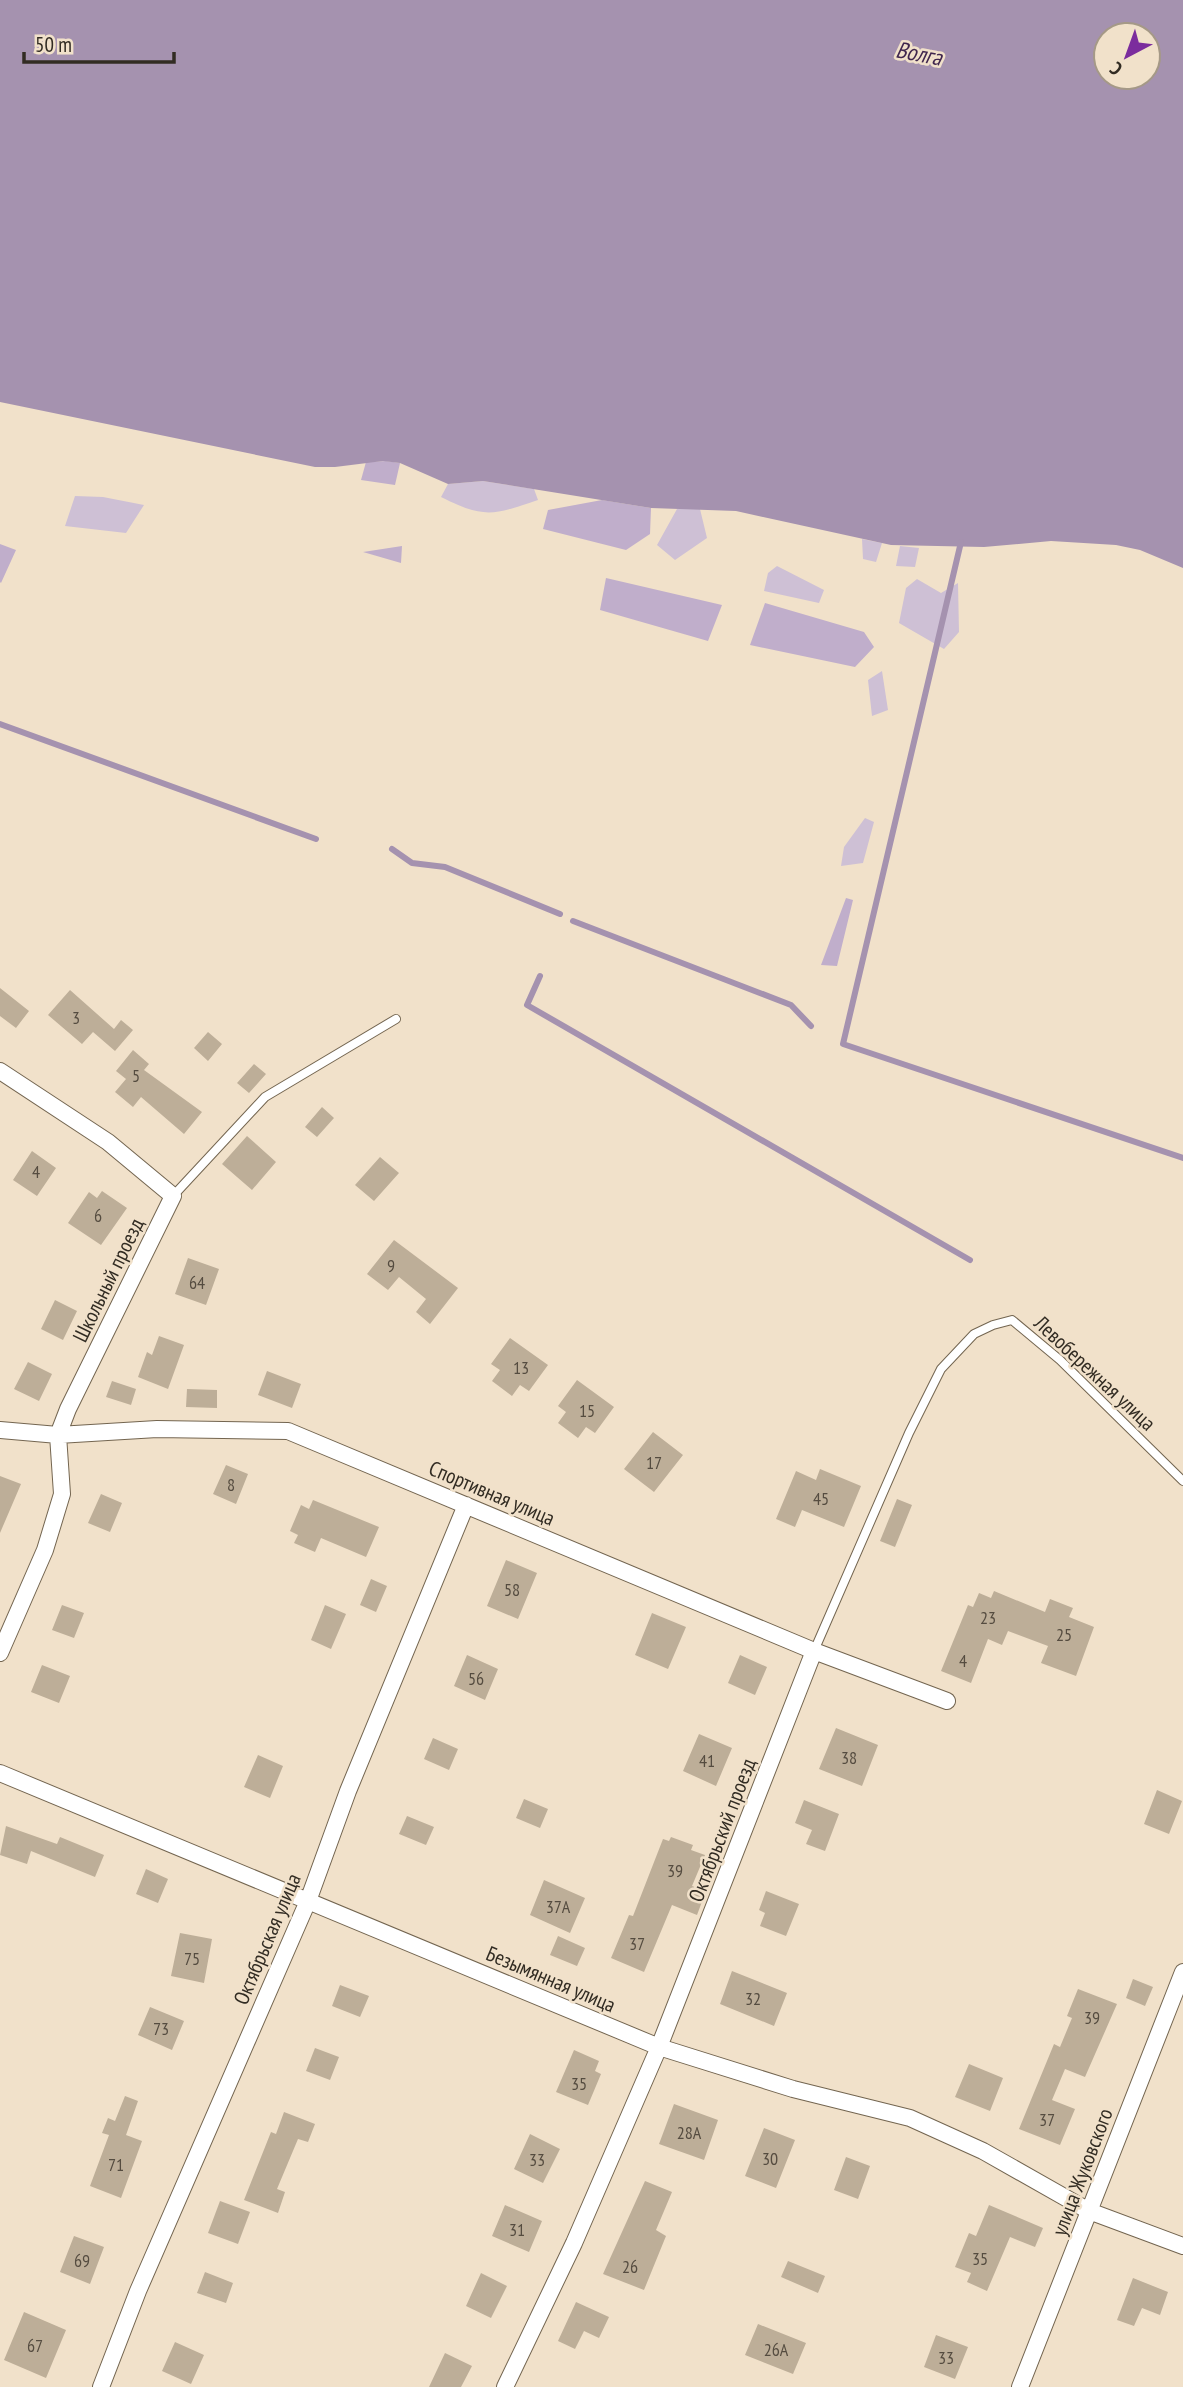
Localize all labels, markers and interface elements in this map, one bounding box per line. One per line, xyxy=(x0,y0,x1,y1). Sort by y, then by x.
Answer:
scale bar xyxy=(24,21,175,65)
north arrow xyxy=(1092,21,1162,91)
text: 50 m xyxy=(35,31,72,58)
water label: Волга xyxy=(894,34,946,72)
text: С xyxy=(1104,57,1127,81)
house number: 3 xyxy=(72,1006,80,1029)
house number: 5 xyxy=(132,1064,140,1087)
house number: 4 xyxy=(32,1160,40,1183)
house number: 6 xyxy=(94,1204,102,1227)
street label: Школьный проезд xyxy=(66,1214,150,1346)
house number: 9 xyxy=(387,1254,395,1277)
house number: 64 xyxy=(189,1271,205,1294)
street label: Левобережная улица xyxy=(1028,1309,1161,1436)
house number: 13 xyxy=(513,1356,529,1379)
house number: 15 xyxy=(579,1399,595,1422)
house number: 17 xyxy=(646,1451,662,1474)
street label: Спортивная улица xyxy=(425,1454,559,1532)
house number: 8 xyxy=(227,1473,235,1496)
house number: 45 xyxy=(813,1487,829,1510)
house number: 58 xyxy=(504,1578,520,1601)
house number: 23 xyxy=(980,1606,996,1629)
house number: 25 xyxy=(1056,1623,1072,1646)
house number: 4 xyxy=(959,1649,967,1672)
house number: 56 xyxy=(468,1667,484,1690)
house number: 38 xyxy=(841,1746,857,1769)
house number: 41 xyxy=(699,1749,715,1772)
street label: Октябрьский проезд xyxy=(682,1754,762,1906)
house number: 39 xyxy=(667,1859,683,1882)
street label: Октябрьская улица xyxy=(227,1869,307,2009)
house number: 37А xyxy=(546,1895,571,1918)
house number: 37 xyxy=(629,1932,645,1955)
street label: Безымянная улица xyxy=(482,1940,620,2018)
house number: 75 xyxy=(184,1947,200,1970)
house number: 32 xyxy=(745,1987,761,2010)
house number: 39 xyxy=(1084,2006,1100,2029)
house number: 73 xyxy=(153,2017,169,2040)
house number: 35 xyxy=(571,2072,587,2095)
street label: улица Жуковского xyxy=(1045,2105,1119,2239)
house number: 37 xyxy=(1039,2108,1055,2131)
house number: 28А xyxy=(677,2121,702,2144)
house number: 30 xyxy=(762,2147,778,2170)
house number: 33 xyxy=(529,2148,545,2171)
house number: 71 xyxy=(108,2153,124,2176)
house number: 31 xyxy=(509,2218,525,2241)
house number: 35 xyxy=(972,2247,988,2270)
house number: 69 xyxy=(74,2249,90,2272)
house number: 26 xyxy=(622,2255,638,2278)
house number: 67 xyxy=(27,2334,43,2357)
house number: 26А xyxy=(764,2338,789,2361)
house number: 33 xyxy=(938,2346,954,2369)

